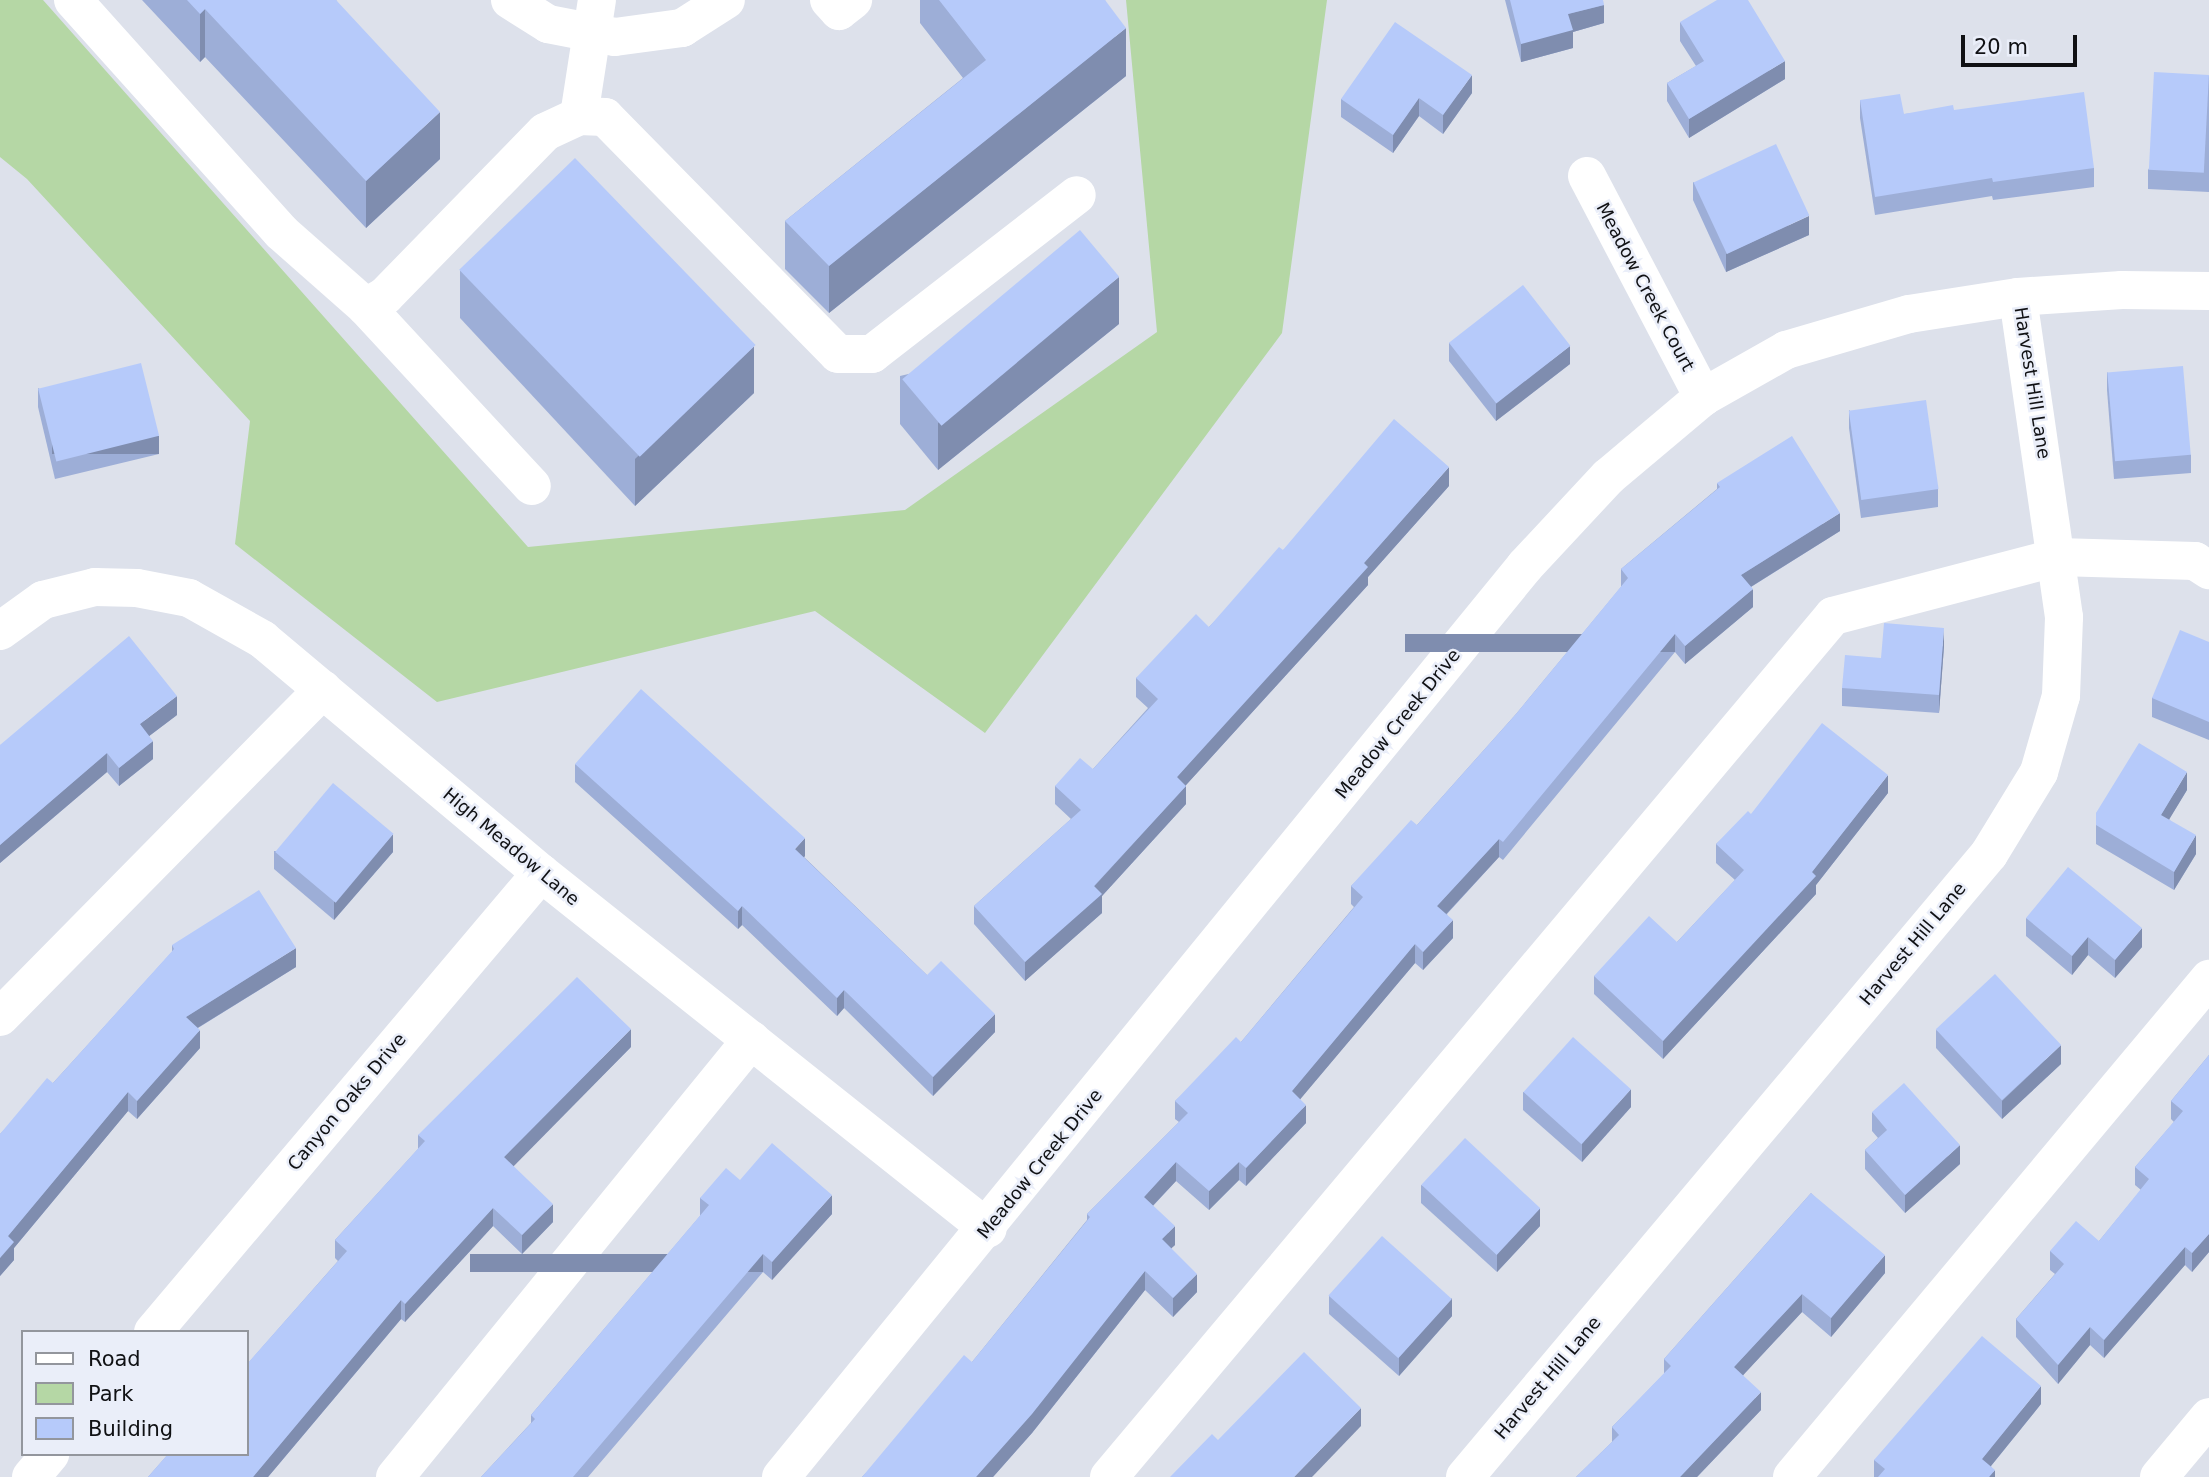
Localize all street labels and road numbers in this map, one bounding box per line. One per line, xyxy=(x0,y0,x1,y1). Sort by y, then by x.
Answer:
street label: Meadow Creek Court xyxy=(1591,199,1699,375)
street label: Harvest Hill Lane xyxy=(2009,305,2055,461)
street label: Meadow Creek Drive xyxy=(1331,645,1465,803)
street label: High Meadow Lane xyxy=(439,784,583,910)
street label: Harvest Hill Lane xyxy=(1855,878,1971,1010)
street label: Canyon Oaks Drive xyxy=(283,1029,411,1175)
street label: Meadow Creek Drive xyxy=(973,1085,1107,1243)
street label: Harvest Hill Lane xyxy=(1490,1312,1606,1444)

